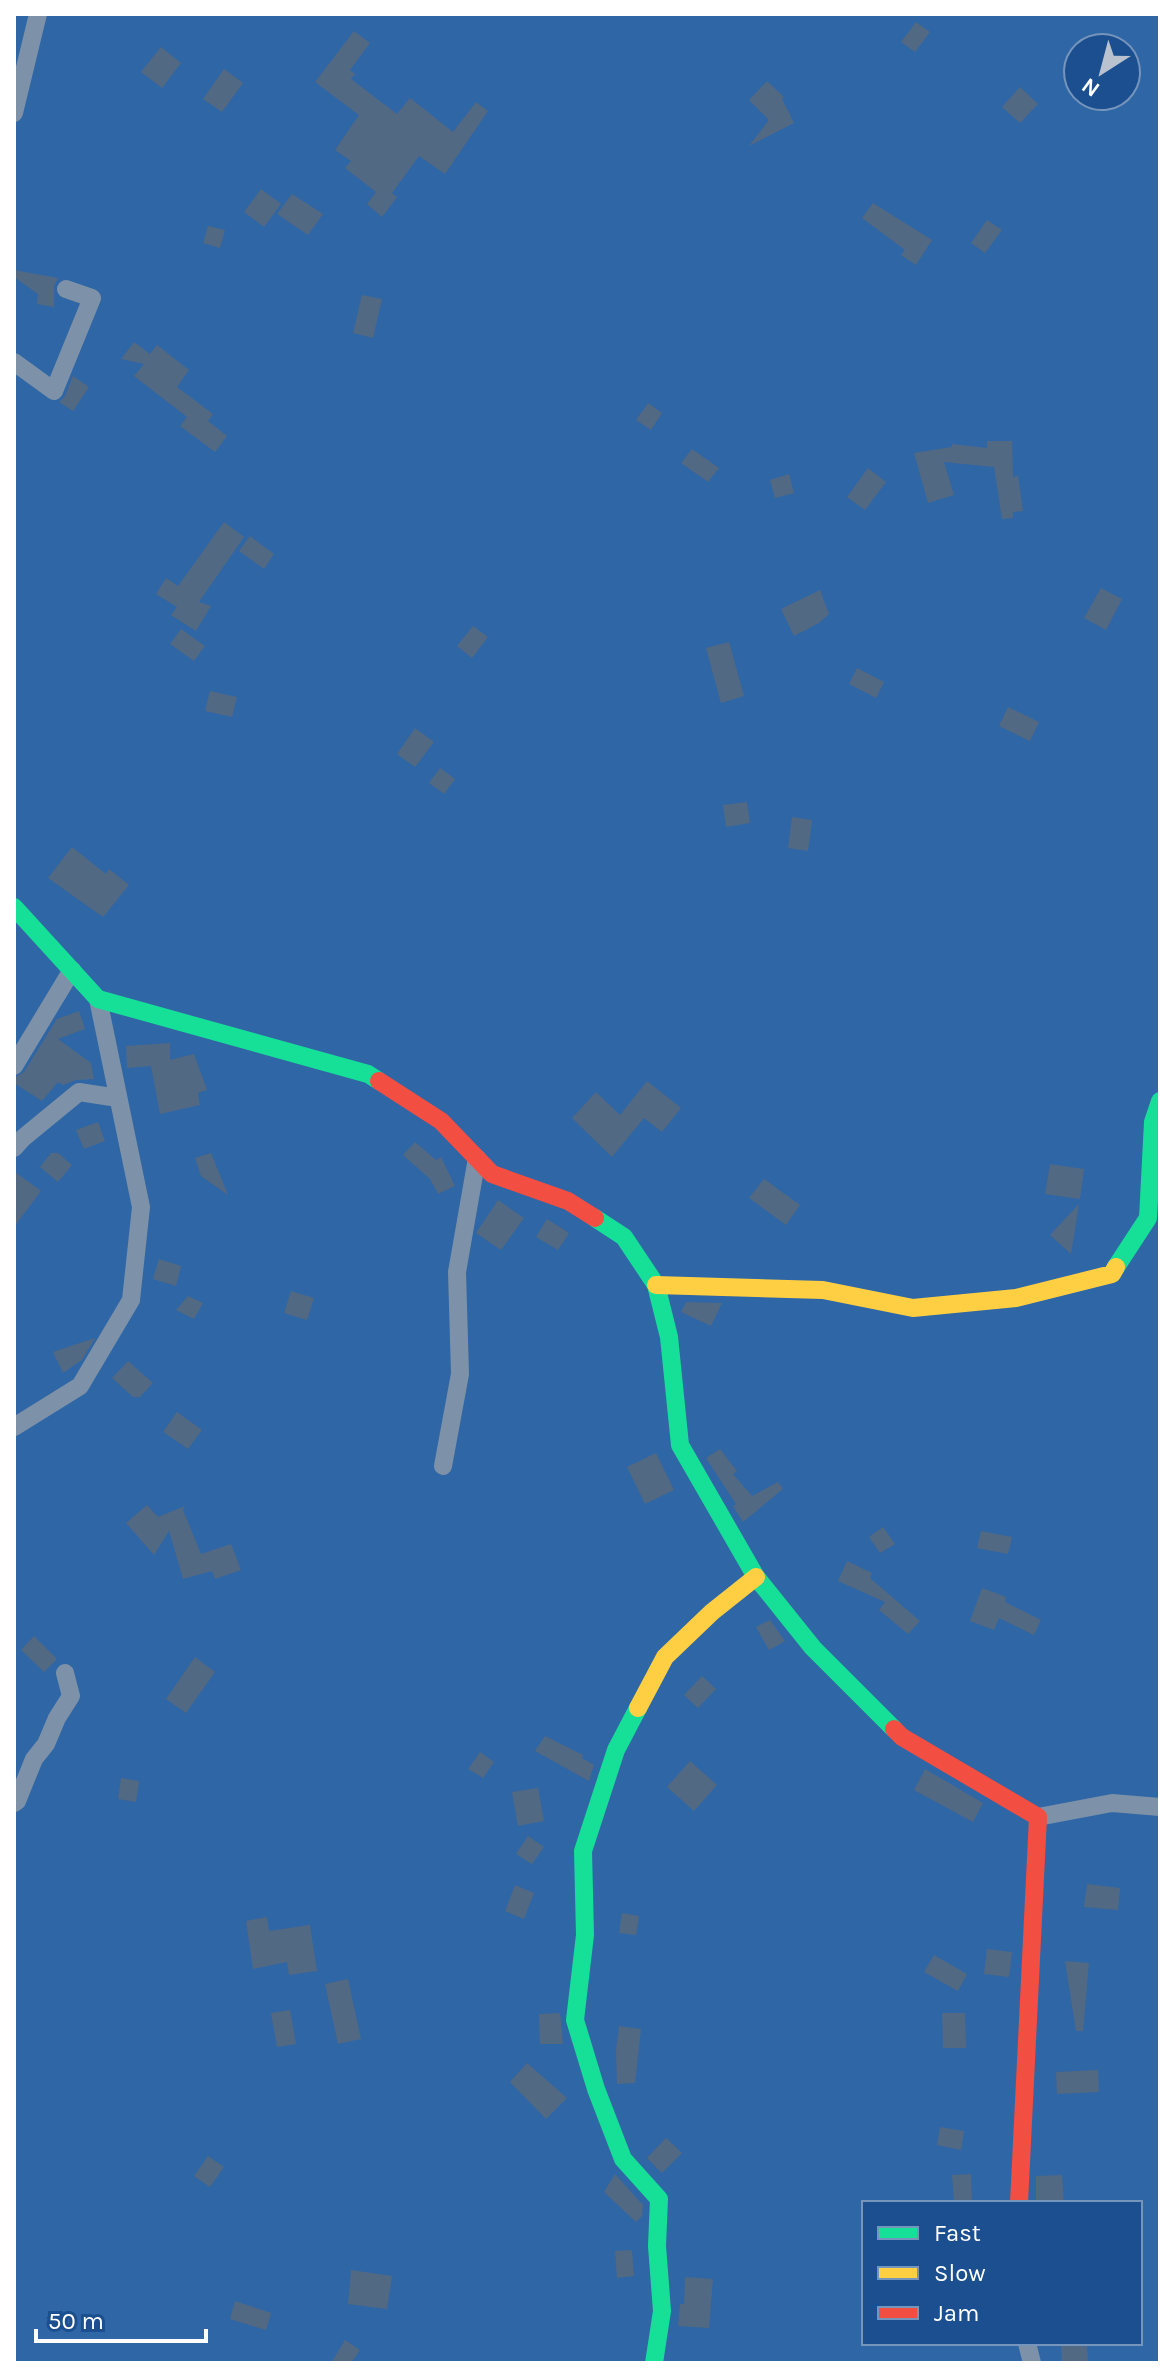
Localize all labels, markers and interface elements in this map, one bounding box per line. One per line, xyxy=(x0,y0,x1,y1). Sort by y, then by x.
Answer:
north arrow xyxy=(1062,32,1142,112)
text: N xyxy=(1077,72,1105,103)
legend xyxy=(862,2201,1142,2345)
text: Fast xyxy=(934,2219,981,2247)
text: Slow xyxy=(934,2259,986,2287)
scale bar xyxy=(36,2293,206,2343)
text: Jam xyxy=(934,2299,979,2327)
text: 50 m xyxy=(48,2307,104,2335)

